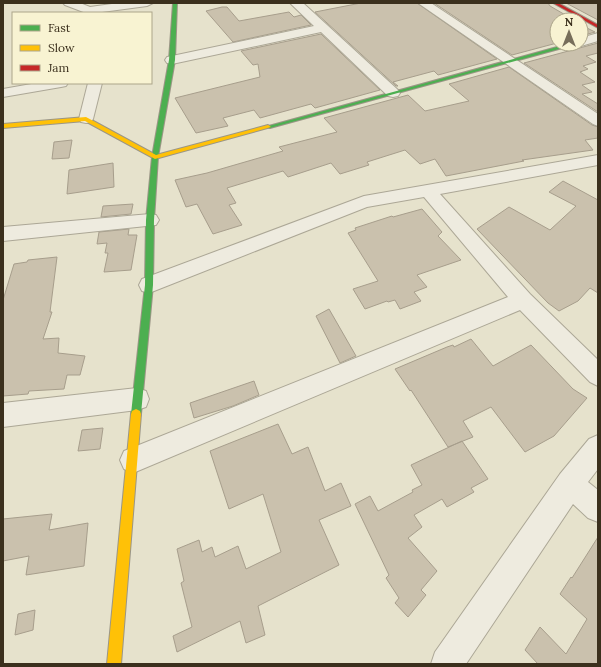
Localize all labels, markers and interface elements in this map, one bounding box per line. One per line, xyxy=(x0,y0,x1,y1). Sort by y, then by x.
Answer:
legend xyxy=(12,12,152,84)
north arrow xyxy=(549,12,589,52)
text: N xyxy=(565,15,574,29)
text: Fast xyxy=(48,20,71,35)
text: Slow xyxy=(48,40,75,55)
text: Jam xyxy=(47,60,69,75)

